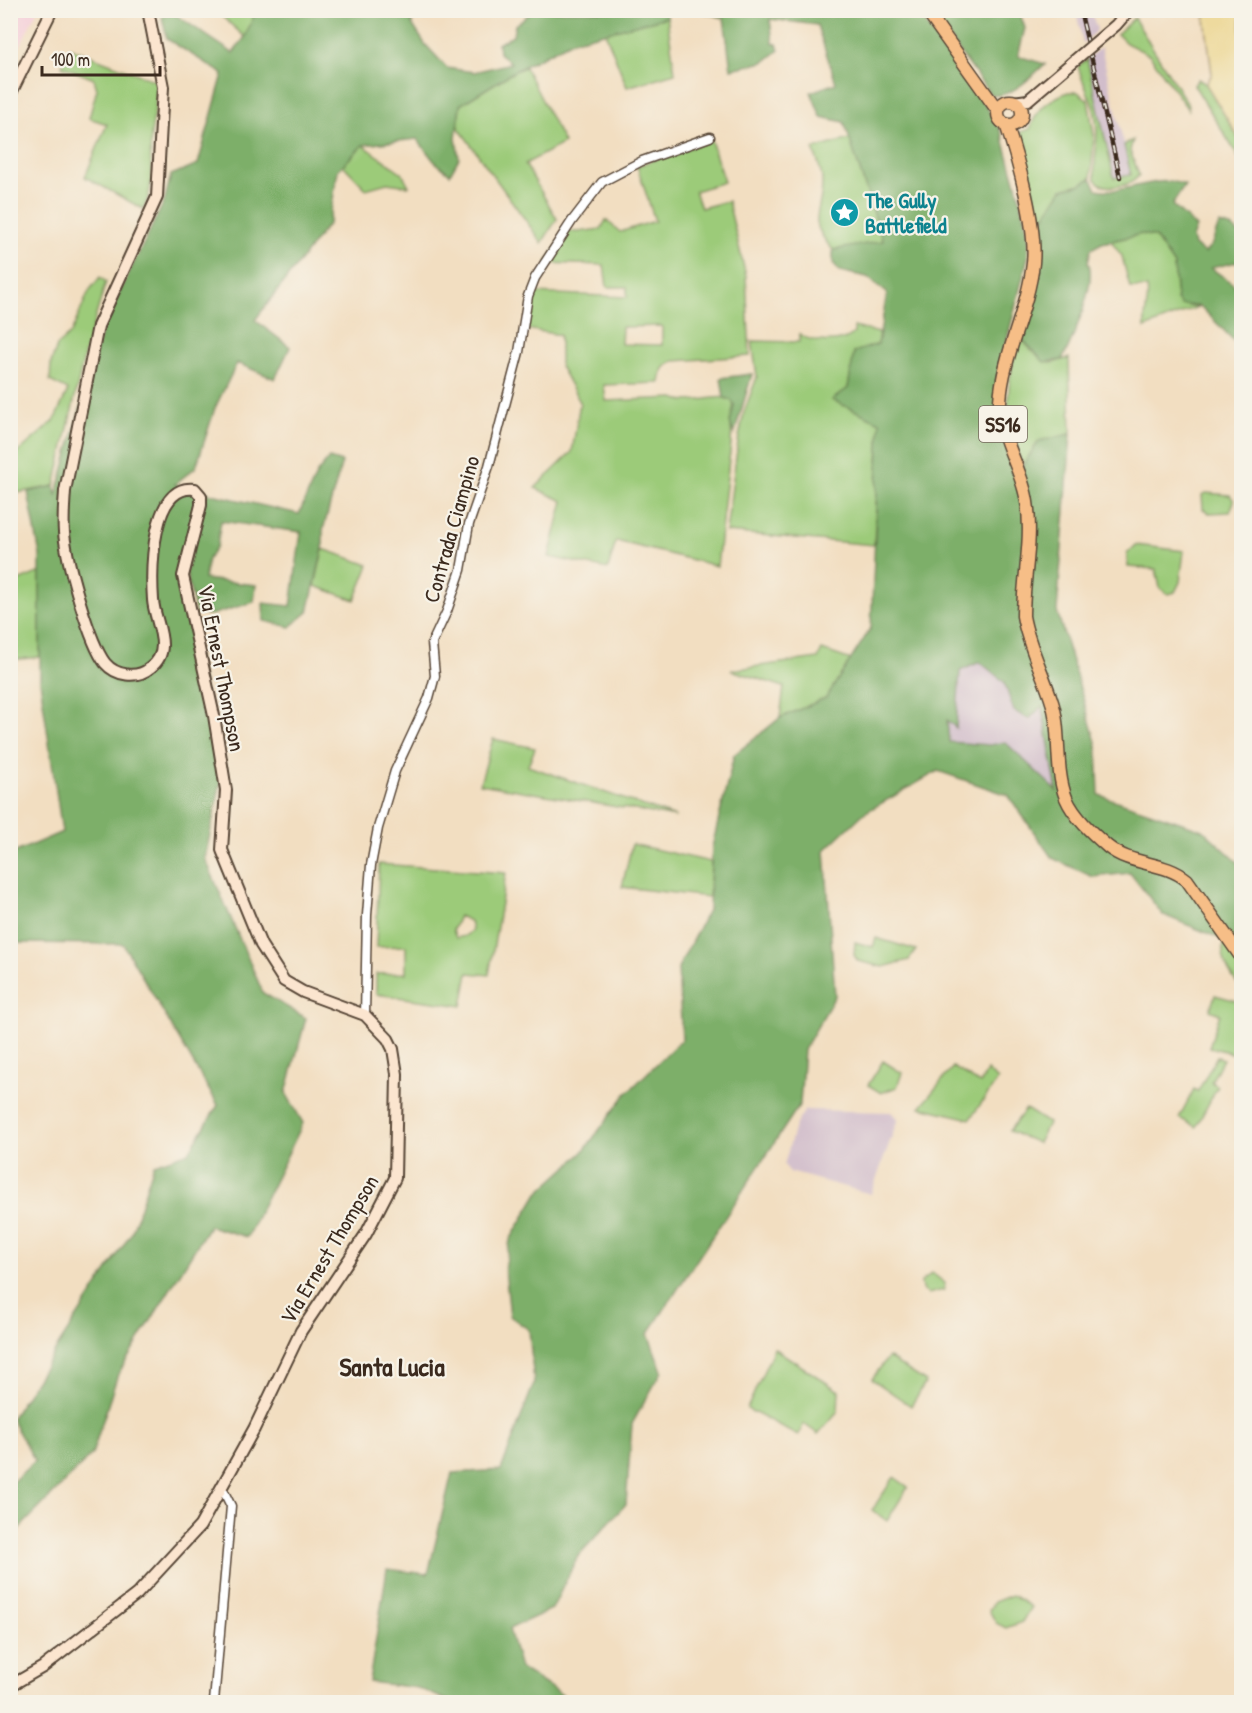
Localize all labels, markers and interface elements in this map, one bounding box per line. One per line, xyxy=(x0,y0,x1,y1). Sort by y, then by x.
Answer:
scale bar xyxy=(42,39,160,77)
text: 100 m xyxy=(51,47,90,72)
place label: The Gully Battlefield xyxy=(864,185,947,240)
place icon: The Gully Battlefield xyxy=(828,197,860,229)
road number: SS16 xyxy=(979,406,1027,442)
street label: Contrada Ciampino xyxy=(416,452,486,606)
street label: Via Ernest Thompson xyxy=(191,582,253,754)
street label: Via Ernest Thompson xyxy=(273,1169,385,1329)
district label: Santa Lucia xyxy=(339,1349,445,1384)

